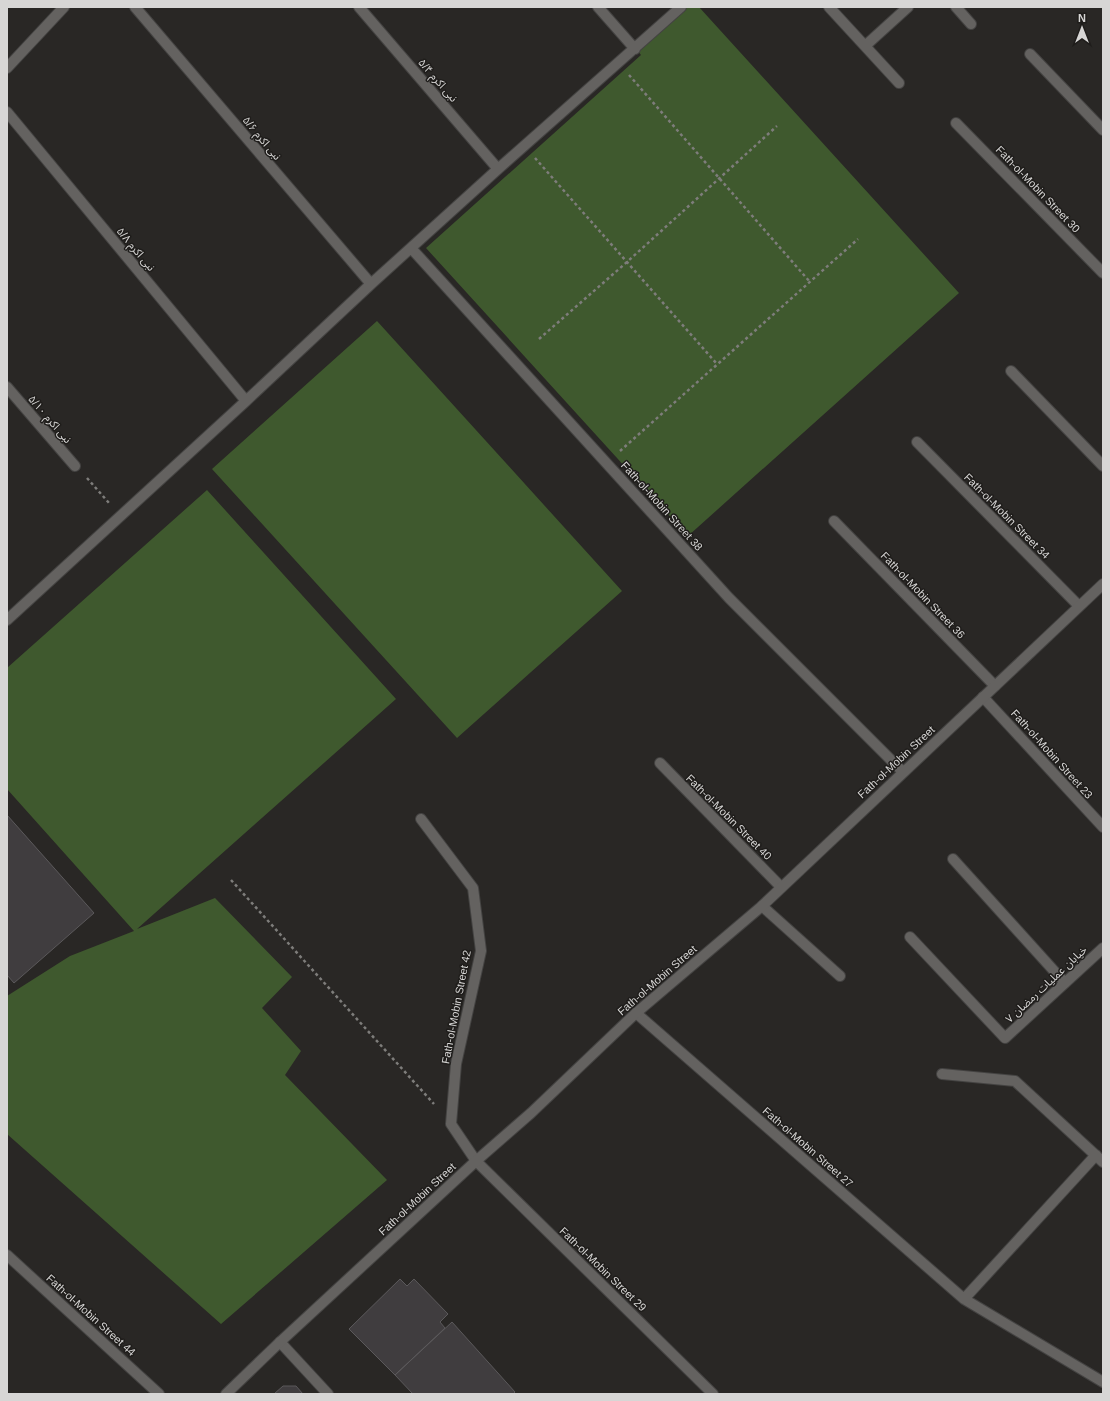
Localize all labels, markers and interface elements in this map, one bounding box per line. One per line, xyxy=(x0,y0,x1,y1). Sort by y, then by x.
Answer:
north arrow xyxy=(1062,8,1102,48)
text: N xyxy=(1078,12,1086,24)
street label: نبی اکرم ۵/۴ xyxy=(415,56,460,105)
street label: نبی اکرم ۵/۶ xyxy=(239,114,284,163)
street label: Fath-ol-Mobin Street 30 xyxy=(994,143,1082,235)
street label: نبی اکرم ۵/۸ xyxy=(113,225,158,274)
street label: نبی اکرم ۵/۱۰ xyxy=(25,393,74,447)
street label: Fath-ol-Mobin Street 38 xyxy=(619,459,705,553)
street label: Fath-ol-Mobin Street 34 xyxy=(962,471,1052,561)
street label: Fath-ol-Mobin Street 36 xyxy=(879,549,967,641)
street label: Fath-ol-Mobin Street 23 xyxy=(1009,707,1095,801)
street label: Fath-ol-Mobin Street xyxy=(855,723,937,801)
street label: Fath-ol-Mobin Street 40 xyxy=(684,772,774,862)
street label: Fath-ol-Mobin Street xyxy=(615,943,699,1017)
street label: خیابان عملیات رمضان ۷ xyxy=(1003,943,1090,1026)
street label: Fath-ol-Mobin Street 42 xyxy=(439,949,473,1065)
street label: Fath-ol-Mobin Street 27 xyxy=(760,1105,856,1189)
street label: Fath-ol-Mobin Street xyxy=(376,1160,458,1238)
street label: Fath-ol-Mobin Street 29 xyxy=(557,1225,649,1313)
street label: Fath-ol-Mobin Street 44 xyxy=(44,1272,138,1358)

